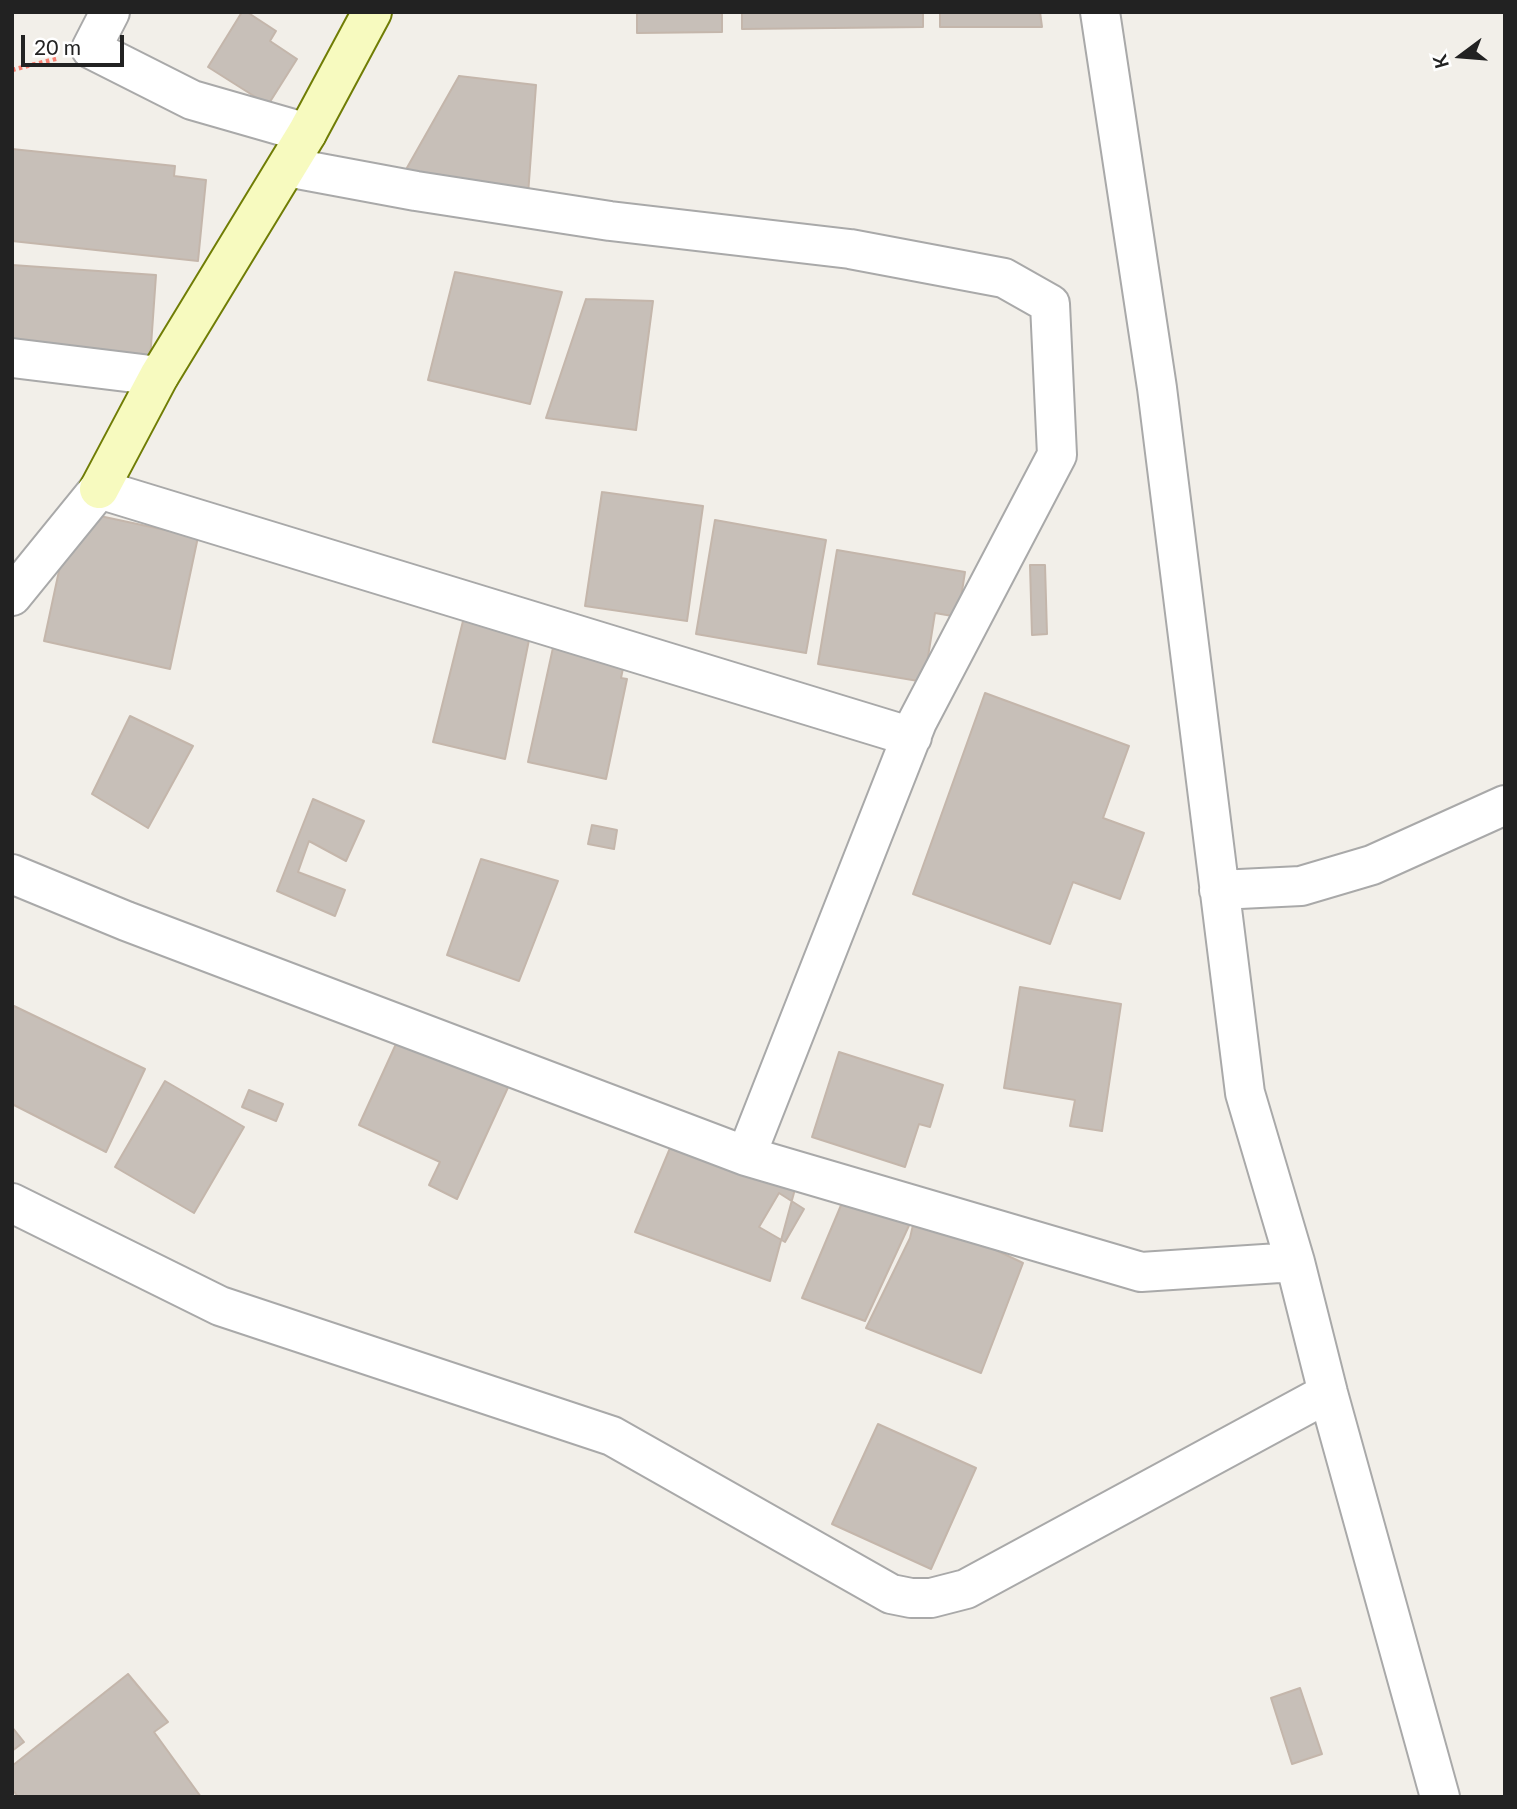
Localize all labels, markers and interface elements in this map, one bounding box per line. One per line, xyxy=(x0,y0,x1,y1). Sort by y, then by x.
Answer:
scale bar xyxy=(24,21,128,65)
north arrow xyxy=(1426,21,1496,91)
text: 20 m xyxy=(34,34,81,59)
text: K xyxy=(1427,52,1453,71)

